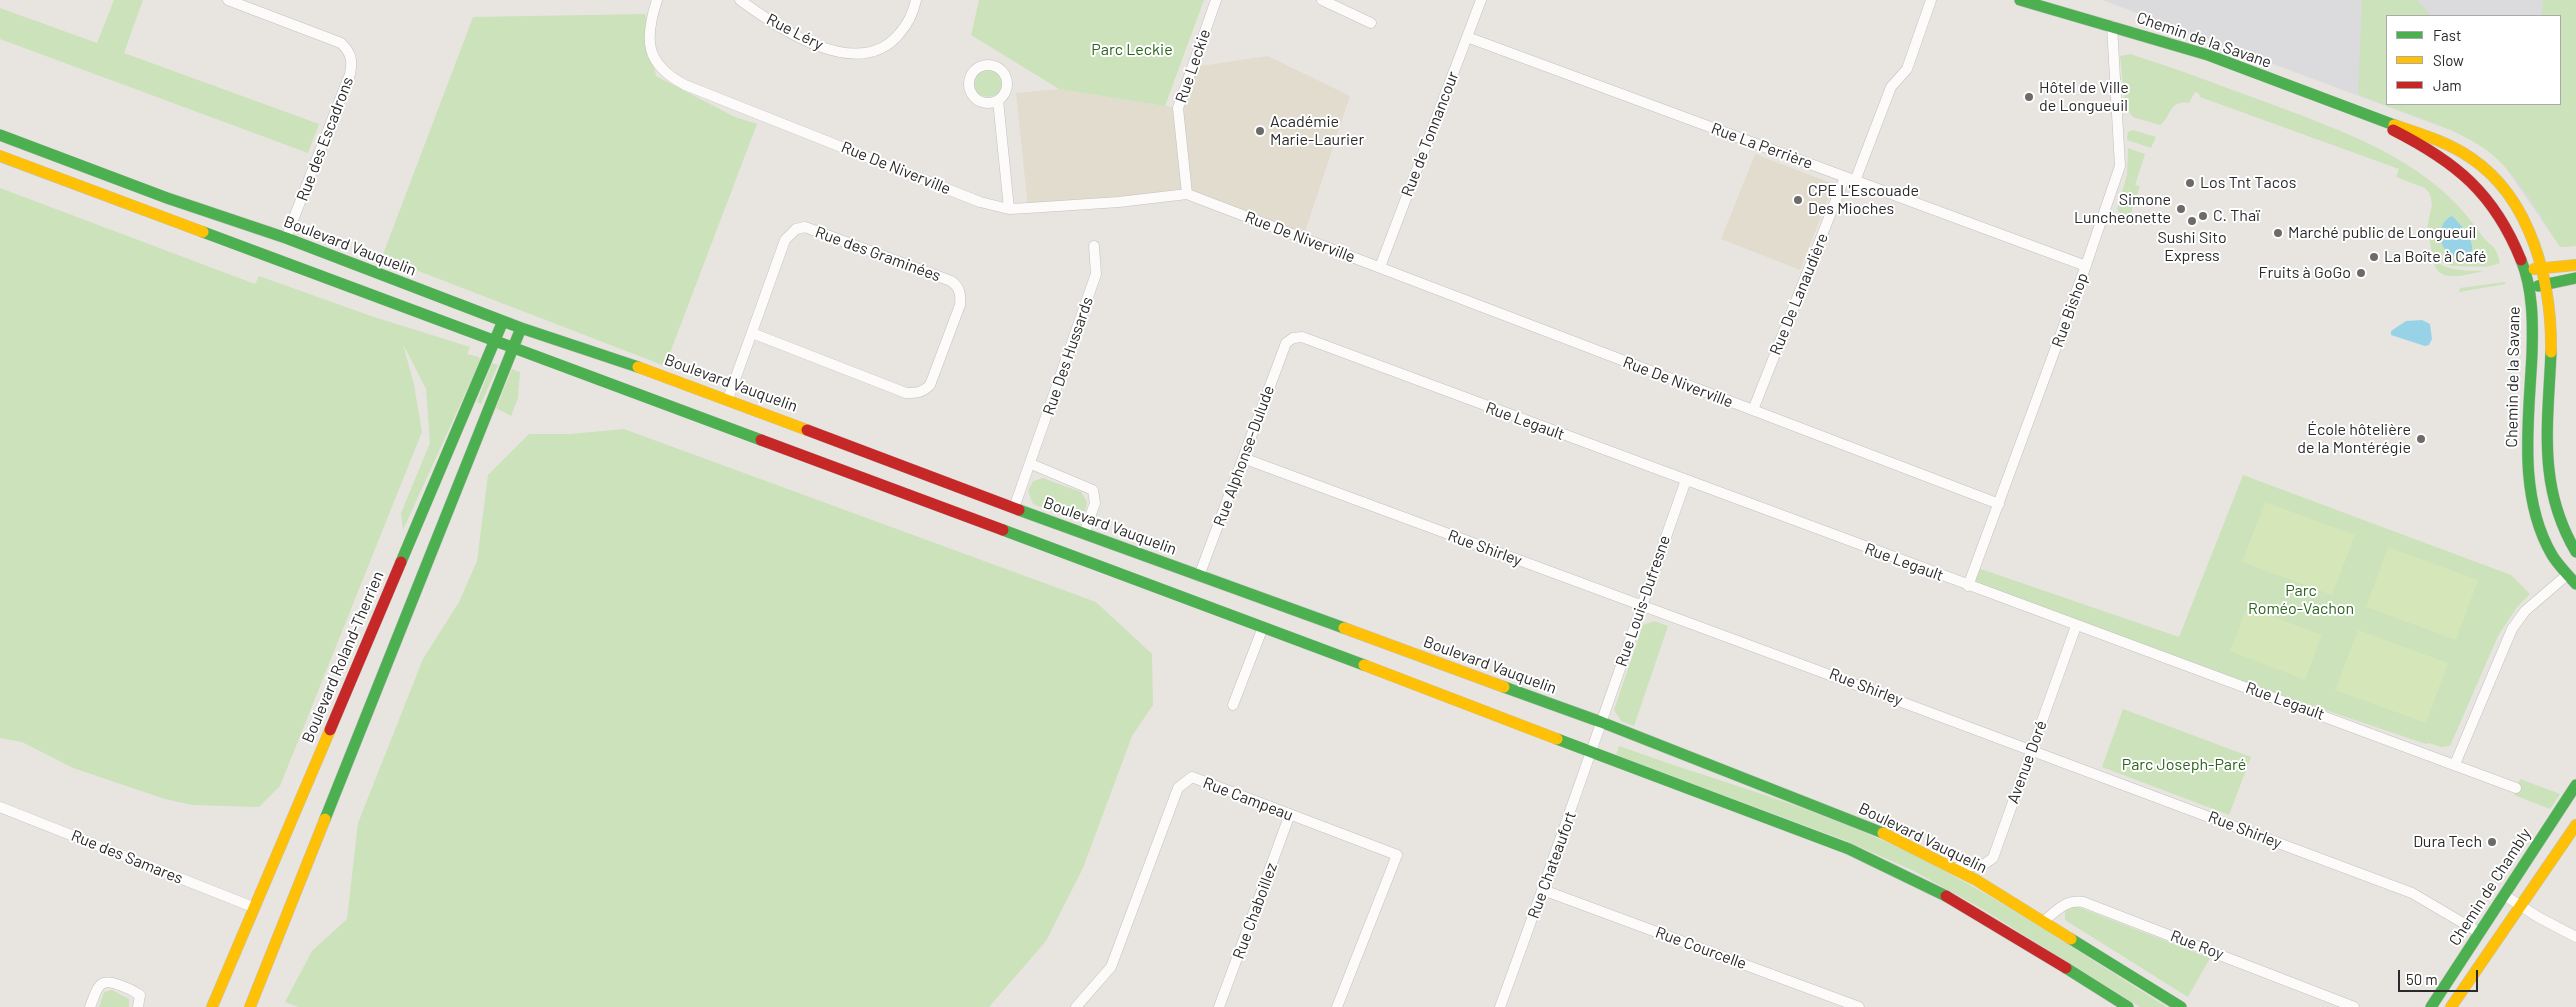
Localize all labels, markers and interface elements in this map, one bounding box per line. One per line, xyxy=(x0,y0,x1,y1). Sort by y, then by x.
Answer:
street label: Chemin de la Savane xyxy=(2134,8,2274,72)
street label: Rue Léry xyxy=(763,10,827,54)
legend xyxy=(2386,15,2561,105)
text: Fast xyxy=(2433,26,2461,44)
street label: Rue Leckie xyxy=(1171,27,1215,105)
park label: Parc Leckie xyxy=(1091,40,1173,60)
text: Slow xyxy=(2433,51,2464,69)
street label: Rue de Tonnancour xyxy=(1397,69,1463,199)
street label: Rue des Escadrons xyxy=(292,74,358,204)
text: Jam xyxy=(2433,76,2462,94)
place label: Hôtel de Ville de Longueuil xyxy=(2039,78,2129,116)
marker: Hôtel de Ville de Longueuil xyxy=(2023,91,2035,103)
place label: Académie Marie-Laurier xyxy=(1270,112,1364,150)
street label: Rue La Perrière xyxy=(1709,119,1815,173)
marker: Académie Marie-Laurier xyxy=(1254,125,1266,137)
street label: Rue De Niverville xyxy=(838,137,954,199)
place label: Los Tnt Tacos xyxy=(2200,173,2296,193)
marker: Los Tnt Tacos xyxy=(2184,177,2196,189)
place label: CPE L'Escouade Des Mioches xyxy=(1808,181,1919,219)
place label: Simone Luncheonette xyxy=(2074,190,2171,228)
marker: CPE L'Escouade Des Mioches xyxy=(1792,194,1804,206)
marker: Simone Luncheonette xyxy=(2175,203,2187,215)
place label: C. Thaï xyxy=(2213,206,2260,226)
street label: Rue De Niverville xyxy=(1242,207,1358,267)
marker: C. Thaï xyxy=(2197,210,2209,222)
street label: Boulevard Vauquelin xyxy=(281,212,419,280)
marker: Sushi Sito Express xyxy=(2186,215,2198,227)
street label: Rue des Graminées xyxy=(813,222,943,286)
place label: Marché public de Longueuil xyxy=(2288,223,2476,243)
marker: Marché public de Longueuil xyxy=(2272,227,2284,239)
place label: Sushi Sito Express xyxy=(2157,228,2227,266)
street label: Rue De Lanaudière xyxy=(1766,230,1832,358)
place label: La Boîte à Café xyxy=(2384,247,2486,267)
marker: La Boîte à Café xyxy=(2368,251,2380,263)
place label: Fruits à GoGo xyxy=(2259,263,2351,283)
marker: Fruits à GoGo xyxy=(2355,267,2367,279)
street label: Rue Bishop xyxy=(2048,270,2092,350)
street label: Rue Des Hussards xyxy=(1039,294,1097,418)
street label: Chemin de la Savane xyxy=(2502,306,2524,448)
street label: Boulevard Vauquelin xyxy=(662,350,800,416)
street label: Rue De Niverville xyxy=(1620,352,1736,412)
street label: Rue Alphonse-Dulude xyxy=(1210,383,1278,529)
street label: Rue Legault xyxy=(1483,398,1567,444)
place label: École hôtelière de la Montérégie xyxy=(2297,420,2411,458)
marker: École hôtelière de la Montérégie xyxy=(2415,433,2427,445)
street label: Boulevard Vauquelin xyxy=(1041,493,1179,559)
street label: Rue Shirley xyxy=(1445,526,1525,570)
street label: Rue Louis-Dufresne xyxy=(1612,533,1674,669)
street label: Rue Legault xyxy=(1862,539,1946,585)
street label: Boulevard Roland-Therrien xyxy=(298,568,388,746)
park label: Parc Roméo-Vachon xyxy=(2248,581,2354,619)
street label: Boulevard Vauquelin xyxy=(1421,632,1559,698)
street label: Rue Shirley xyxy=(1826,664,1906,710)
street label: Rue Legault xyxy=(2243,678,2327,724)
street label: Avenue Doré xyxy=(2003,718,2051,806)
park label: Parc Joseph-Paré xyxy=(2122,755,2246,775)
street label: Rue Campeau xyxy=(1200,773,1296,825)
street label: Boulevard Vauquelin xyxy=(1856,799,1990,877)
street label: Rue Shirley xyxy=(2205,807,2285,853)
street label: Rue Chateaufort xyxy=(1524,809,1580,921)
street label: Chemin de Chambly xyxy=(2445,825,2535,949)
street label: Rue des Samares xyxy=(68,826,186,888)
place label: Dura Tech xyxy=(2413,832,2482,852)
marker: Dura Tech xyxy=(2486,836,2498,848)
street label: Rue Chaboillez xyxy=(1229,860,1281,962)
street label: Rue Courcelle xyxy=(1653,923,1749,973)
street label: Rue Roy xyxy=(2168,926,2226,964)
scale bar xyxy=(2401,960,2481,992)
text: 50 m xyxy=(2406,970,2438,988)

